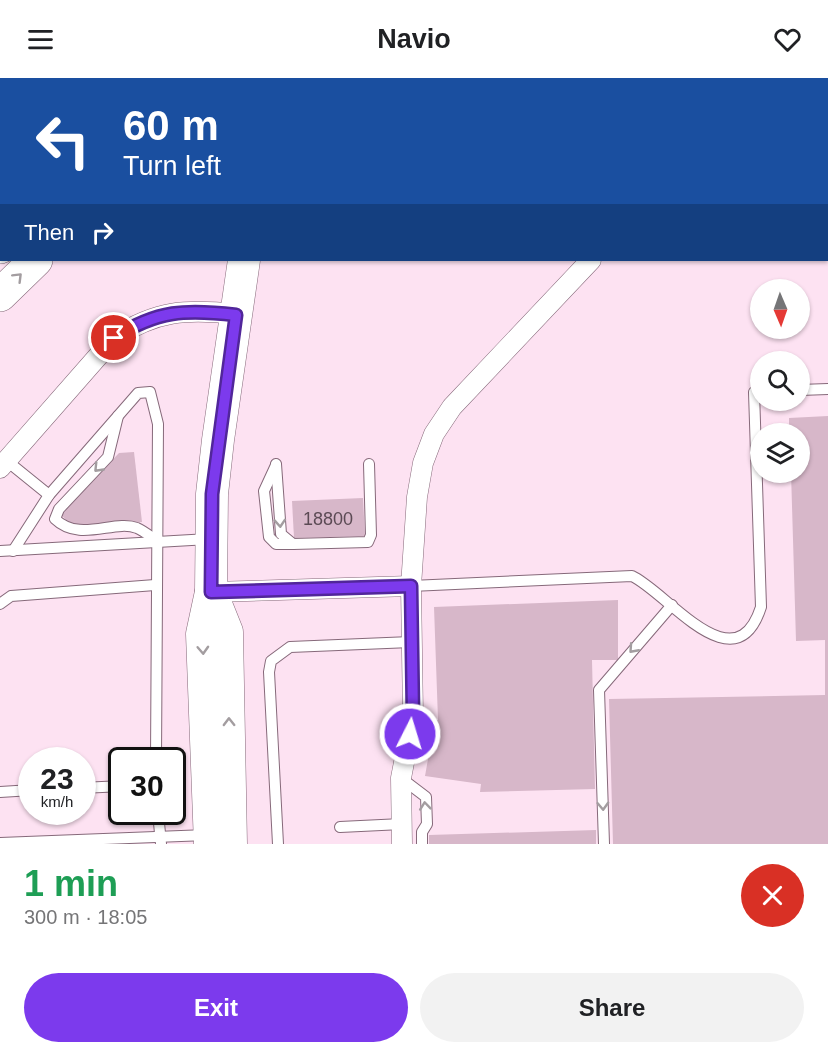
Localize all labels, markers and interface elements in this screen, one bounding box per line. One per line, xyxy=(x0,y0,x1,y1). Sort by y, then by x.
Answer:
icon: menu xyxy=(24,23,57,56)
icon: heart xyxy=(771,23,804,56)
text: Navio xyxy=(377,24,451,54)
icon: left xyxy=(24,102,102,180)
text: 60 m xyxy=(123,102,219,149)
text: Turn left xyxy=(123,151,221,181)
icon: right xyxy=(86,216,119,249)
text: Then xyxy=(24,220,74,245)
one-way arrow xyxy=(10,274,21,285)
north arrow xyxy=(750,279,810,339)
map controls xyxy=(750,279,810,483)
pin xyxy=(88,312,139,363)
icon: arrive xyxy=(97,321,130,354)
button: search xyxy=(750,351,810,411)
button: layers xyxy=(750,423,810,483)
one-way arrow xyxy=(94,462,105,472)
house number: 18800 xyxy=(303,509,353,529)
one-way arrow xyxy=(274,518,287,527)
one-way arrow xyxy=(629,642,640,653)
one-way arrow xyxy=(196,645,209,654)
position arrow xyxy=(378,702,442,766)
one-way arrow xyxy=(223,718,235,727)
speed limit sign: 30 xyxy=(108,747,186,825)
text: 23 xyxy=(40,762,74,795)
text: km/h xyxy=(41,793,73,810)
one-way arrow xyxy=(419,801,432,811)
one-way arrow xyxy=(597,801,609,810)
text: 1 min xyxy=(24,863,118,904)
button: close xyxy=(741,864,804,927)
text: 300 m · 18:05 xyxy=(24,906,147,928)
button: Exit xyxy=(24,973,408,1042)
button: Share xyxy=(420,973,804,1042)

